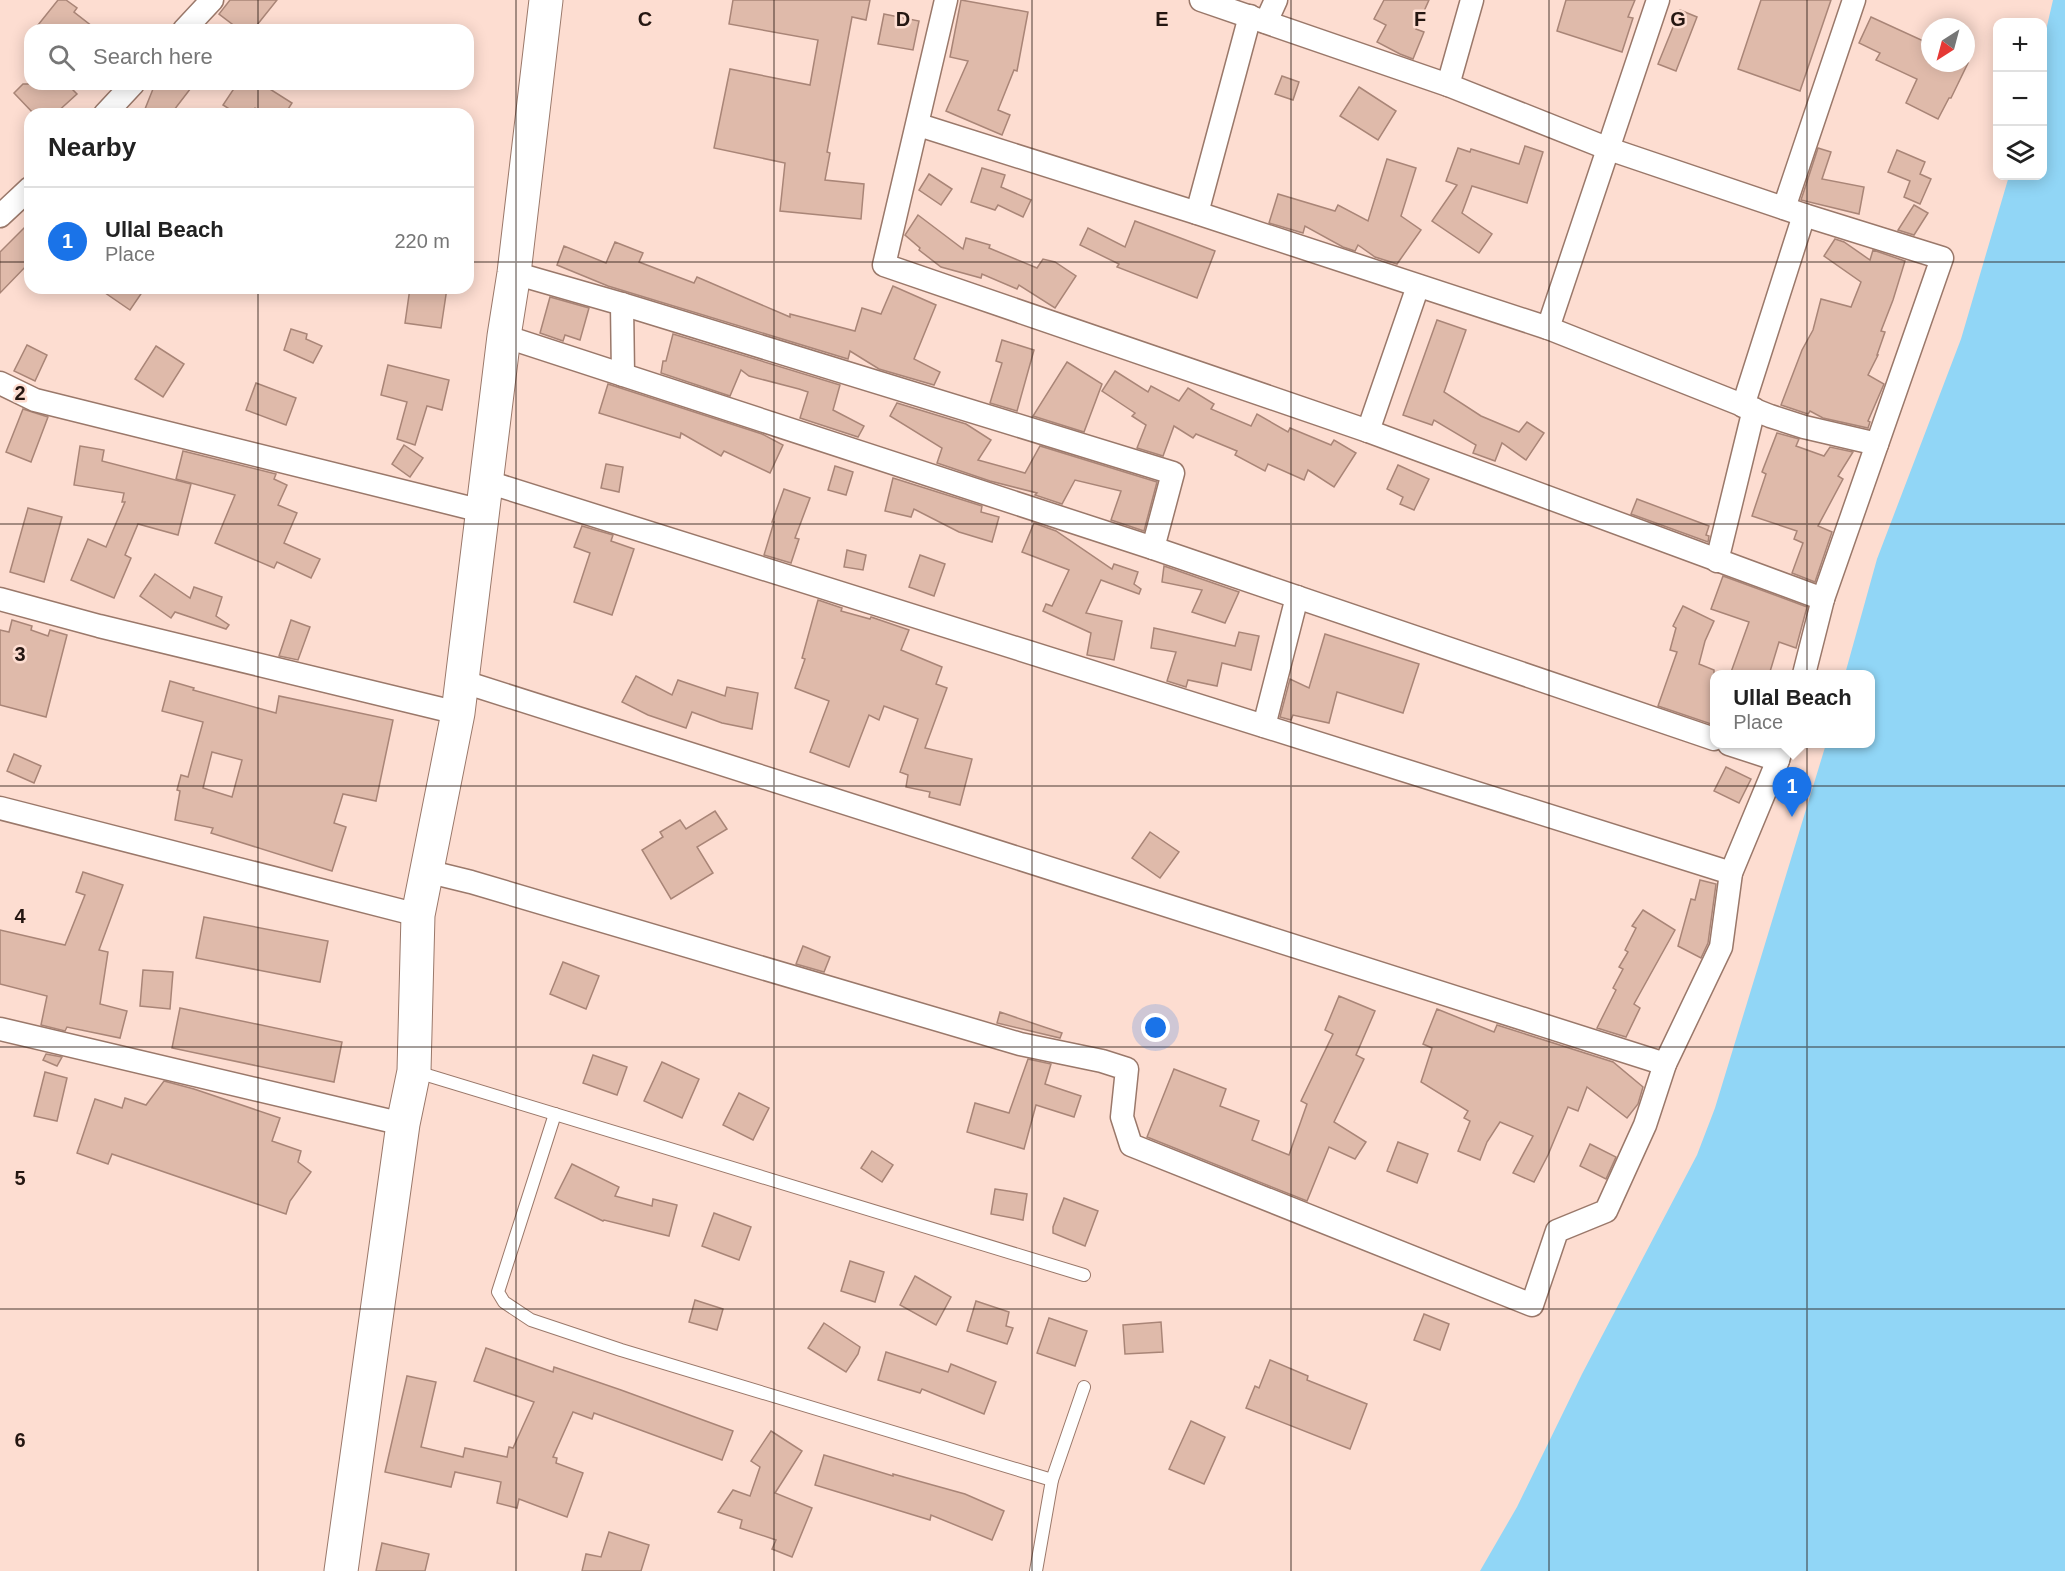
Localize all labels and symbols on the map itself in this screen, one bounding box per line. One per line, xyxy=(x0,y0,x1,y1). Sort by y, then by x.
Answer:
text: C xyxy=(638,8,652,30)
text: D xyxy=(896,8,910,30)
text: E xyxy=(1155,8,1169,30)
text: F xyxy=(1414,8,1426,30)
text: G xyxy=(1670,8,1686,30)
north arrow xyxy=(1921,18,1975,72)
text: 2 xyxy=(14,382,26,404)
text: 3 xyxy=(14,643,26,665)
pin: 1 xyxy=(1772,768,1812,817)
text: 4 xyxy=(14,905,26,927)
your location xyxy=(1141,1013,1170,1042)
text: 5 xyxy=(14,1167,26,1189)
text: 6 xyxy=(14,1429,26,1451)

